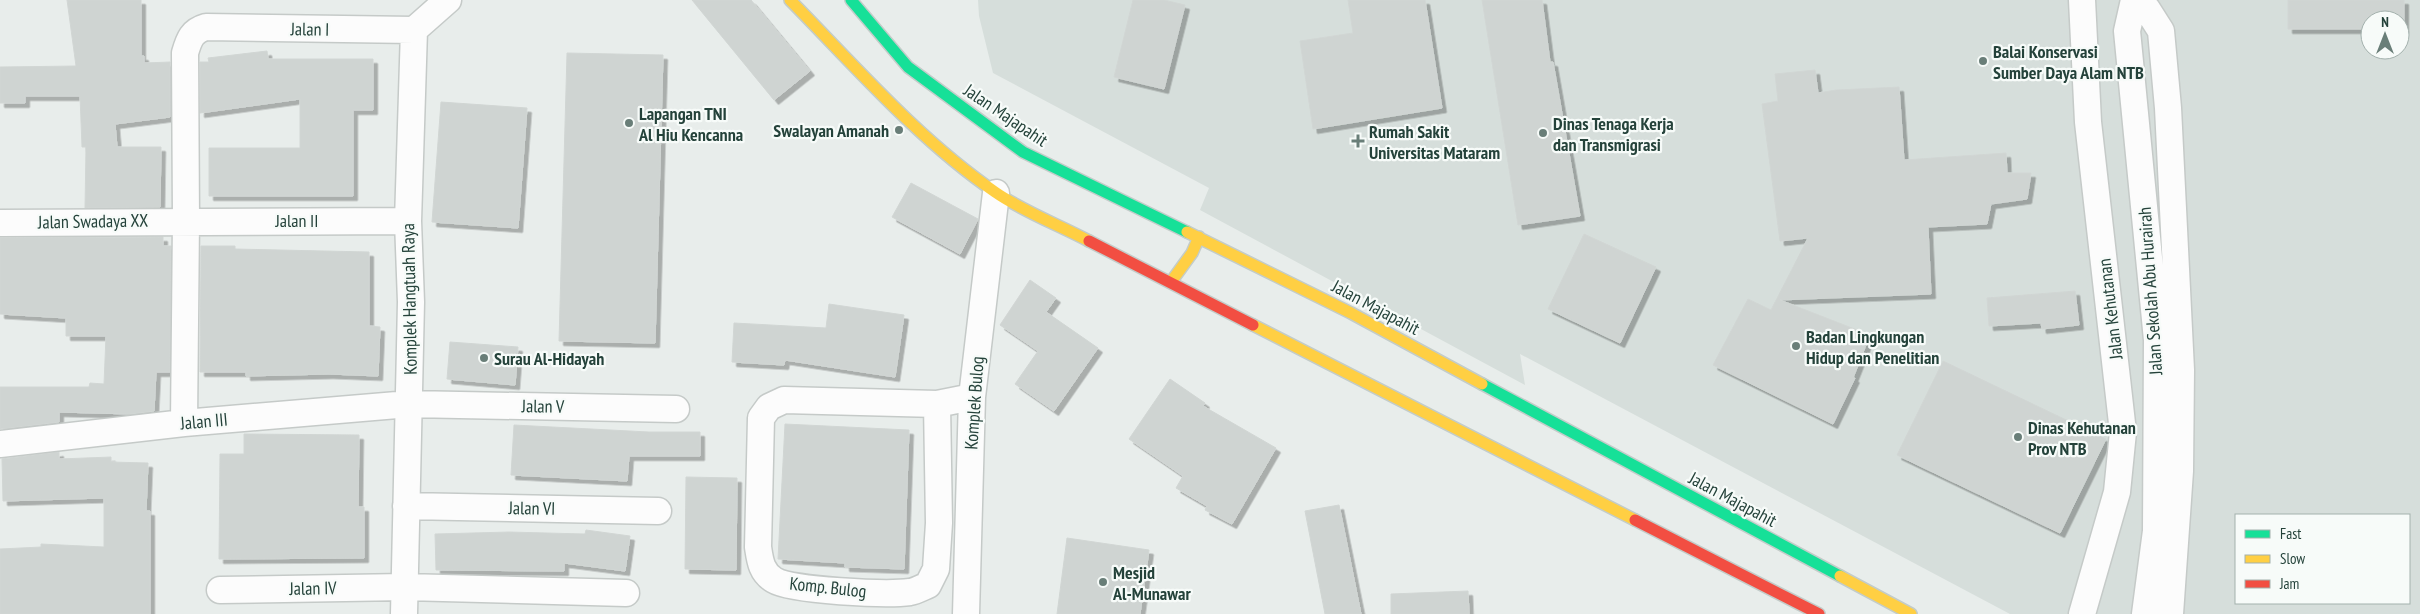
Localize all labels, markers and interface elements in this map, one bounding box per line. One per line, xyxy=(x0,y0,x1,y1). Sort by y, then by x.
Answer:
north arrow xyxy=(2360,10,2410,60)
text: N xyxy=(2381,13,2389,31)
street label: Jalan I xyxy=(289,17,330,41)
place label: Balai Konservasi Sumber Daya Alam NTB xyxy=(1993,40,2144,84)
marker: Balai Konservasi Sumber Daya Alam NTB xyxy=(1977,55,1989,67)
street label: Jalan Majapahit xyxy=(959,78,1052,151)
place label: Lapangan TNI Al Hiu Kencanna xyxy=(638,102,743,146)
place label: Dinas Tenaga Kerja dan Transmigrasi xyxy=(1553,112,1674,156)
marker: Lapangan TNI Al Hiu Kencanna xyxy=(623,117,635,129)
place label: Swalayan Amanah xyxy=(773,119,889,142)
place label: Rumah Sakit Universitas Mataram xyxy=(1369,120,1500,164)
marker: Swalayan Amanah xyxy=(893,124,905,136)
marker: Dinas Tenaga Kerja dan Transmigrasi xyxy=(1537,127,1549,139)
marker: Rumah Sakit Universitas Mataram xyxy=(1351,134,1365,148)
street label: Jalan Sekolah Abu Hurairah xyxy=(2133,206,2167,377)
street label: Jalan Swadaya XX xyxy=(37,209,148,233)
street label: Jalan II xyxy=(274,209,319,232)
street label: Komplek Hangtuah Raya xyxy=(396,223,422,375)
street label: Jalan Kehutanan xyxy=(2092,257,2128,362)
street label: Jalan Majapahit xyxy=(1327,274,1424,340)
place label: Badan Lingkungan Hidup dan Penelitian xyxy=(1806,325,1939,369)
marker: Badan Lingkungan Hidup dan Penelitian xyxy=(1790,340,1802,352)
place label: Surau Al-Hidayah xyxy=(494,347,604,370)
marker: Surau Al-Hidayah xyxy=(478,352,490,364)
street label: Komplek Bulog xyxy=(959,356,989,450)
street label: Jalan V xyxy=(521,394,565,418)
street label: Jalan III xyxy=(178,407,229,435)
place label: Dinas Kehutanan Prov NTB xyxy=(2028,416,2136,460)
marker: Dinas Kehutanan Prov NTB xyxy=(2012,431,2024,443)
street label: Jalan Majapahit xyxy=(1684,466,1781,532)
street label: Jalan VI xyxy=(507,496,556,520)
legend xyxy=(2235,514,2410,604)
text: Fast xyxy=(2280,524,2301,543)
text: Slow xyxy=(2280,549,2305,568)
place label: Mesjid Al-Munawar xyxy=(1112,561,1191,605)
street label: Komp. Bulog xyxy=(788,572,868,602)
text: Jam xyxy=(2279,574,2299,593)
street label: Jalan IV xyxy=(288,576,337,600)
marker: Mesjid Al-Munawar xyxy=(1097,576,1109,588)

